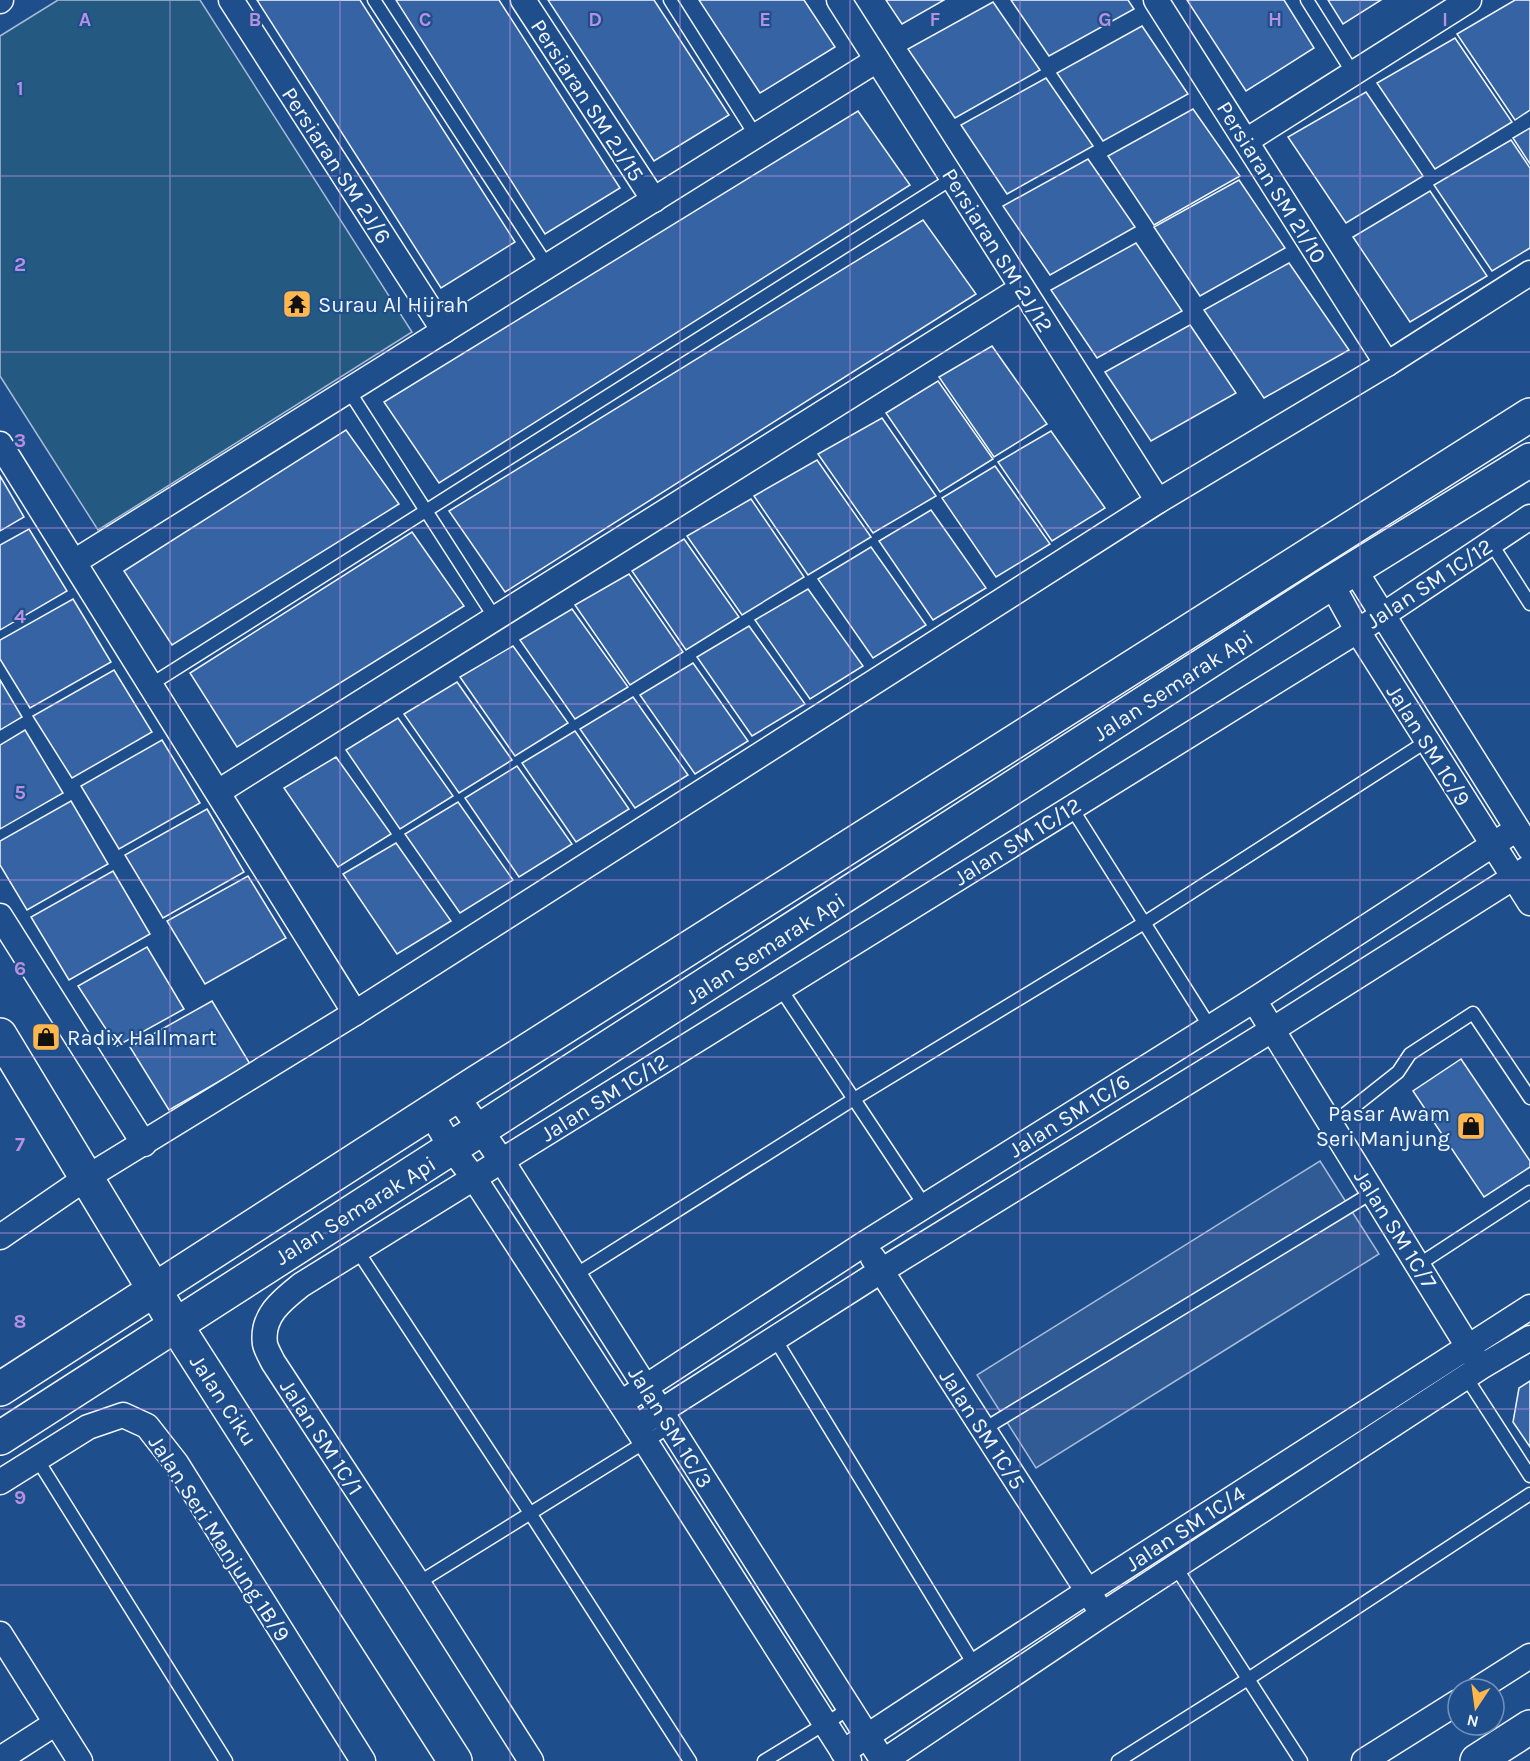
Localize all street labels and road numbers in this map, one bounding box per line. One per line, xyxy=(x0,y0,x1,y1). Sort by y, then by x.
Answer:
street label: Persiaran SM 2J/15 xyxy=(525,15,649,187)
street label: Persiaran SM 2J/6 xyxy=(276,83,396,249)
street label: Persiaran SM 2I/10 xyxy=(1211,97,1331,268)
street label: Persiaran SM 2J/12 xyxy=(936,164,1058,337)
street label: Jalan SM 1C/12 xyxy=(1362,533,1498,634)
street label: Jalan Semarak Api xyxy=(1089,625,1258,747)
street label: Jalan SM 1C/9 xyxy=(1381,680,1476,811)
street label: Jalan SM 1C/12 xyxy=(949,792,1086,891)
street label: Jalan Semarak Api xyxy=(681,888,850,1010)
street label: Jalan SM 1C/12 xyxy=(536,1048,673,1147)
street label: Jalan SM 1C/6 xyxy=(1004,1068,1135,1163)
street label: Jalan Semarak Api xyxy=(270,1151,441,1271)
street label: Jalan SM 1C/7 xyxy=(1348,1165,1442,1294)
street label: Jalan Ciku xyxy=(184,1350,262,1451)
street label: Jalan SM 1C/3 xyxy=(623,1362,718,1493)
street label: Jalan SM 1C/5 xyxy=(934,1365,1031,1494)
street label: Jalan SM 1C/1 xyxy=(274,1375,368,1500)
street label: Jalan Seri Manjung 1B/9 xyxy=(143,1431,296,1646)
street label: Jalan SM 1C/4 xyxy=(1121,1481,1250,1577)

